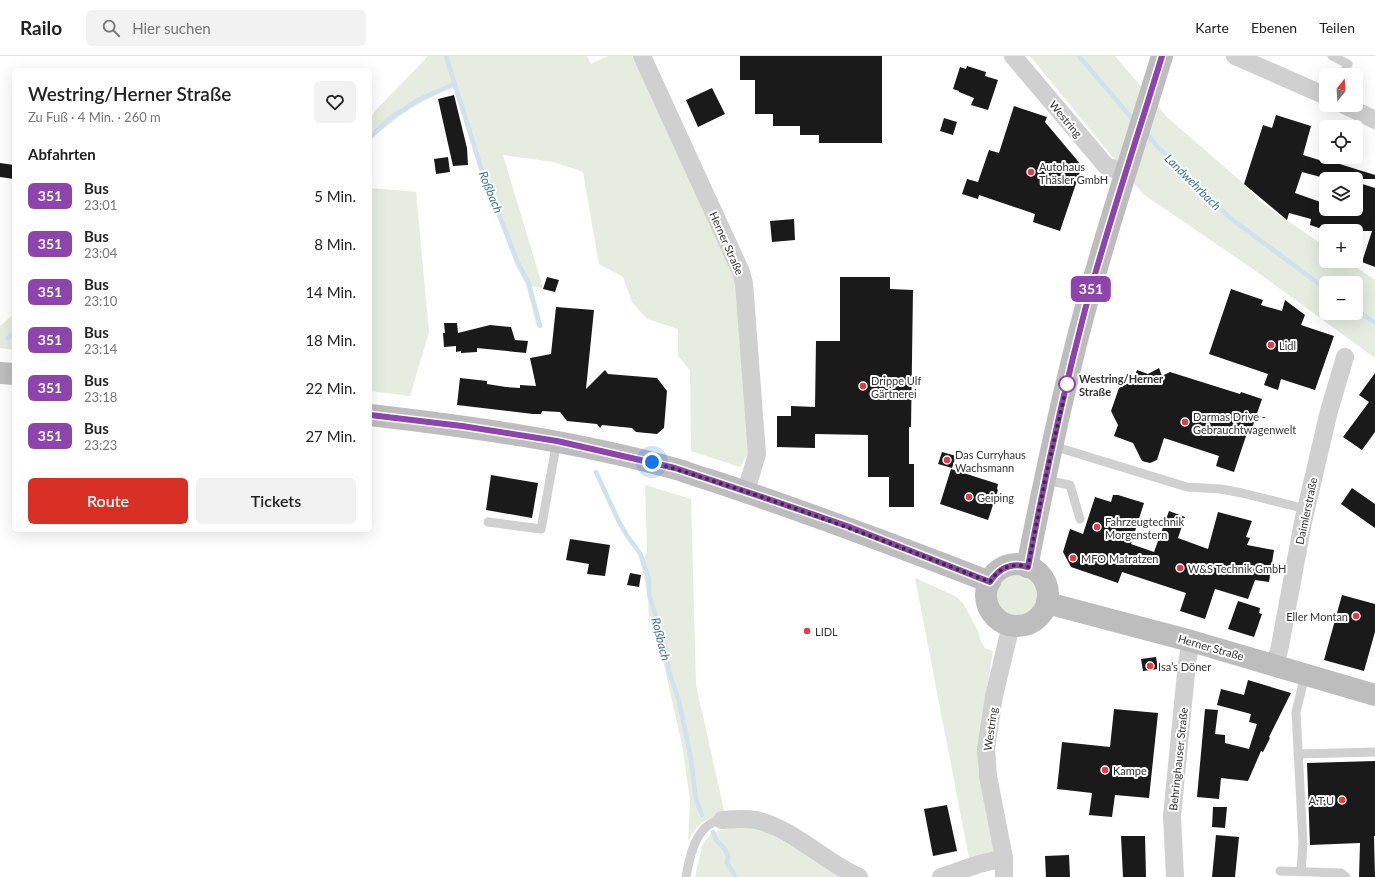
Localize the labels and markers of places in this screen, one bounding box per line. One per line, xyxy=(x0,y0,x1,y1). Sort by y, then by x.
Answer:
place label: Autohaus Thäsler GmbH xyxy=(1039,160,1108,186)
marker: Autohaus Thäsler GmbH xyxy=(1026,167,1036,177)
place label: Lidl xyxy=(1279,339,1296,352)
marker: Lidl xyxy=(1266,340,1276,350)
place label: Westring/Herner Straße xyxy=(1079,372,1164,398)
place label: Drippe Ulf Gärtnerei xyxy=(871,374,921,400)
marker: Westring/Herner Straße xyxy=(1058,375,1076,393)
marker: Drippe Ulf Gärtnerei xyxy=(858,381,868,391)
place label: Darmas Drive - Gebrauchtwagenwelt xyxy=(1193,410,1296,436)
marker: Darmas Drive - Gebrauchtwagenwelt xyxy=(1180,417,1190,427)
place label: Das Curryhaus Wachsmann xyxy=(955,448,1026,474)
marker: Das Curryhaus Wachsmann xyxy=(942,455,952,465)
place label: Geiping xyxy=(977,491,1014,504)
marker: Geiping xyxy=(964,492,974,502)
place label: Fahrzeugtechnik Morgenstern xyxy=(1105,515,1184,541)
marker: Fahrzeugtechnik Morgenstern xyxy=(1092,522,1102,532)
place label: MFO Matratzen xyxy=(1081,552,1158,565)
marker: MFO Matratzen xyxy=(1068,553,1078,563)
place label: W&S Technik GmbH xyxy=(1188,562,1286,575)
marker: W&S Technik GmbH xyxy=(1175,563,1185,573)
place label: Eller Montan xyxy=(1286,610,1348,623)
marker: Eller Montan xyxy=(1351,611,1361,621)
place label: LIDL xyxy=(815,625,838,638)
marker: LIDL xyxy=(802,626,812,636)
place label: Isa’s Döner xyxy=(1158,660,1211,673)
marker: Isa’s Döner xyxy=(1145,661,1155,671)
place label: Kampe xyxy=(1113,764,1147,777)
marker: Kampe xyxy=(1100,765,1110,775)
place label: A.T.U xyxy=(1309,794,1334,807)
marker: A.T.U xyxy=(1337,795,1347,805)

